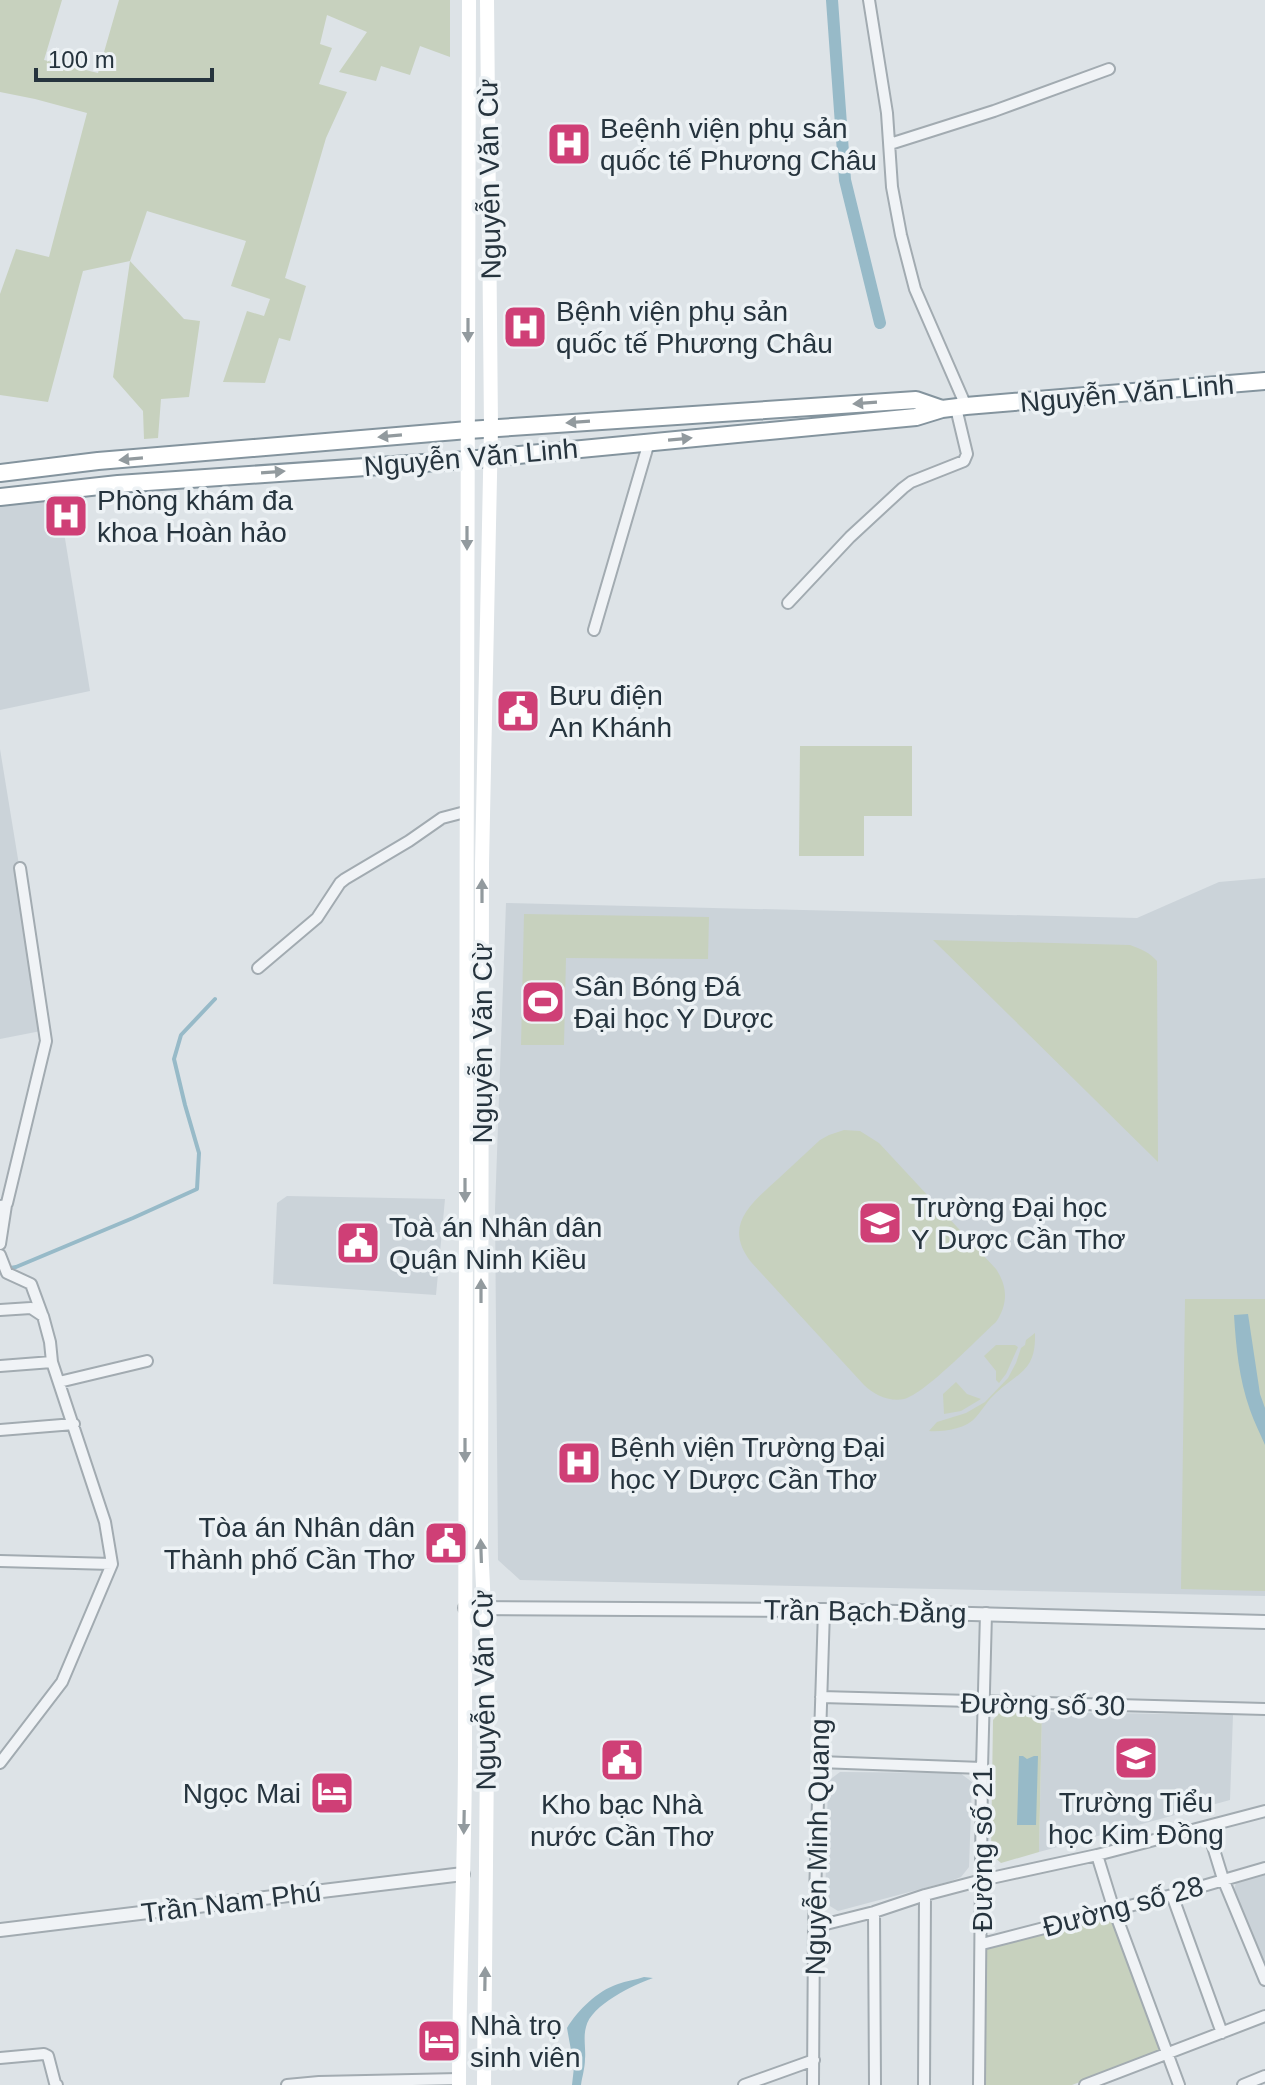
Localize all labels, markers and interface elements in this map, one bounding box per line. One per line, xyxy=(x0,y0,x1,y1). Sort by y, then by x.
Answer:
scale bar xyxy=(36,32,212,82)
text: 100 m xyxy=(48,46,115,73)
street label: Nguyễn Văn Cừ xyxy=(472,78,507,280)
place label: Beệnh viện phụ sản quốc tế Phương Châu xyxy=(600,113,877,176)
hospital icon: Beệnh viện phụ sản quốc tế Phương Châu xyxy=(545,120,593,168)
place label: Bệnh viện phụ sản quốc tế Phương Châu xyxy=(556,296,833,359)
hospital icon: Bệnh viện phụ sản quốc tế Phương Châu xyxy=(501,303,549,351)
one-way arrow xyxy=(462,318,474,343)
street label: Nguyễn Văn Linh xyxy=(1019,369,1235,418)
one-way arrow xyxy=(852,397,877,410)
one-way arrow xyxy=(565,416,590,429)
one-way arrow xyxy=(377,430,402,443)
one-way arrow xyxy=(667,432,692,445)
street label: Nguyễn Văn Linh xyxy=(363,433,579,482)
one-way arrow xyxy=(118,452,143,465)
one-way arrow xyxy=(261,466,286,479)
place label: Phòng khám đa khoa Hoàn hảo xyxy=(97,485,294,548)
hospital icon: Phòng khám đa khoa Hoàn hảo xyxy=(42,492,90,540)
one-way arrow xyxy=(461,526,473,551)
place label: Bưu điện An Khánh xyxy=(549,680,672,743)
public building icon: Bưu điện An Khánh xyxy=(494,687,542,735)
one-way arrow xyxy=(476,878,488,903)
street label: Nguyễn Văn Cừ xyxy=(467,943,498,1143)
place label: Sân Bóng Đá Đại học Y Dược xyxy=(574,971,774,1034)
sports icon: Sân Bóng Đá Đại học Y Dược xyxy=(519,978,567,1026)
one-way arrow xyxy=(459,1178,471,1203)
place label: Trường Đại học Y Dược Cần Thơ xyxy=(911,1192,1126,1255)
school or university icon: Trường Đại học Y Dược Cần Thơ xyxy=(856,1199,904,1247)
place label: Toà án Nhân dân Quận Ninh Kiều xyxy=(389,1212,602,1275)
public building icon: Toà án Nhân dân Quận Ninh Kiều xyxy=(334,1219,382,1267)
one-way arrow xyxy=(475,1278,487,1303)
place label: Bệnh viện Trường Đại học Y Dược Cần Thơ xyxy=(610,1432,885,1495)
one-way arrow xyxy=(459,1438,471,1463)
hospital icon: Bệnh viện Trường Đại học Y Dược Cần Thơ xyxy=(555,1439,603,1487)
place label: Tòa án Nhân dân Thành phố Cần Thơ xyxy=(164,1512,415,1575)
public building icon: Tòa án Nhân dân Thành phố Cần Thơ xyxy=(422,1519,470,1567)
one-way arrow xyxy=(475,1538,488,1563)
street label: Nguyễn Văn Cừ xyxy=(467,1589,502,1791)
street label: Trần Bạch Đằng xyxy=(763,1594,967,1629)
street label: Đường số 30 xyxy=(960,1688,1126,1721)
street label: Nguyễn Minh Quang xyxy=(800,1718,835,1976)
school or university icon: Trường Tiểu học Kim Đồng xyxy=(1112,1734,1160,1782)
public building icon: Kho bạc Nhà nước Cần Thơ xyxy=(598,1736,646,1784)
street label: Đường số 21 xyxy=(967,1767,998,1931)
hotel icon: Ngọc Mai xyxy=(308,1769,356,1817)
place label: Ngọc Mai xyxy=(183,1778,301,1809)
place label: Trường Tiểu học Kim Đồng xyxy=(1048,1787,1224,1850)
place label: Kho bạc Nhà nước Cần Thơ xyxy=(530,1789,714,1852)
one-way arrow xyxy=(458,1810,470,1835)
street label: Đường số 28 xyxy=(1040,1870,1207,1943)
street label: Trần Nam Phú xyxy=(139,1876,323,1929)
one-way arrow xyxy=(479,1966,491,1991)
place label: Nhà trọ sinh viên xyxy=(470,2010,581,2073)
hotel icon: Nhà trọ sinh viên xyxy=(415,2017,463,2065)

